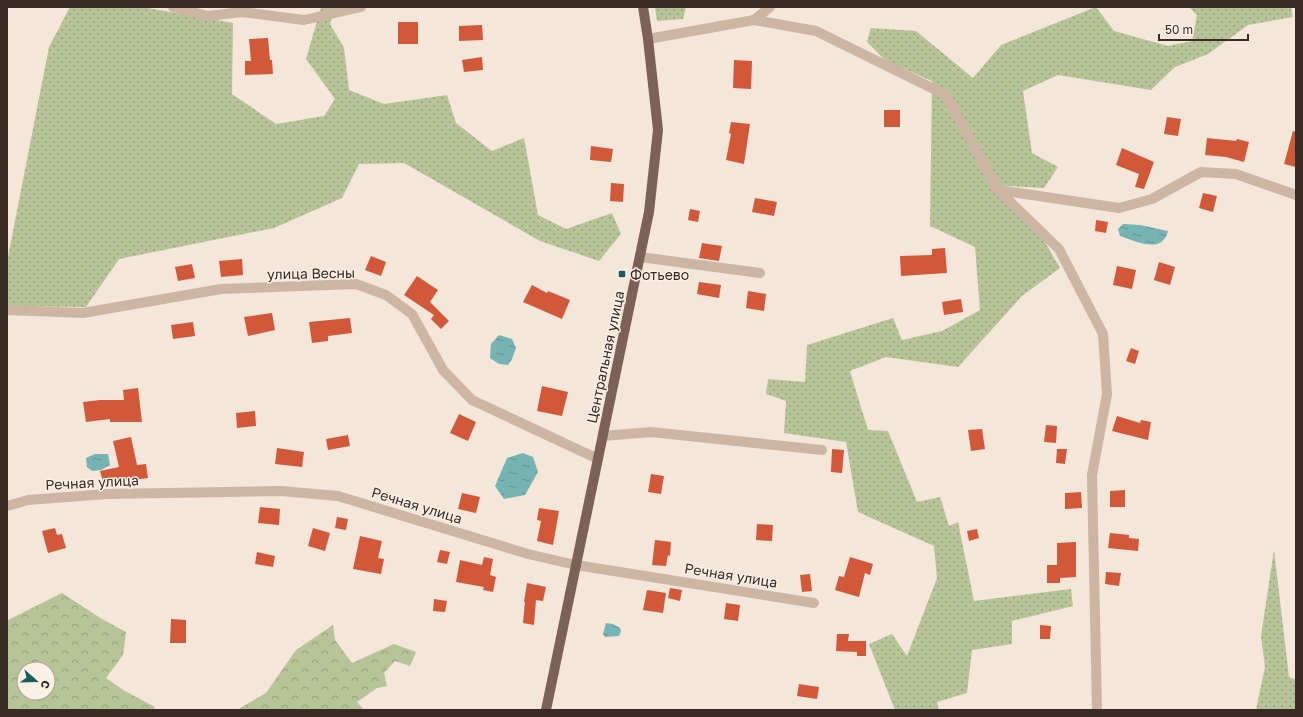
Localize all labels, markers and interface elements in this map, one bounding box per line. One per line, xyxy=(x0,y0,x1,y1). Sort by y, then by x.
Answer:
scale bar xyxy=(1159,16,1248,42)
text: 50 m xyxy=(1165,22,1193,37)
street label: улица Весны xyxy=(267,264,355,282)
place label: Фотьево xyxy=(630,266,689,283)
marker: Фотьево xyxy=(617,269,627,279)
street label: Центральная улица xyxy=(583,289,627,425)
street label: Речная улица xyxy=(45,471,139,493)
street label: Речная улица xyxy=(370,483,464,527)
street label: Речная улица xyxy=(683,559,779,591)
north arrow xyxy=(16,661,56,701)
text: С xyxy=(38,679,53,691)

